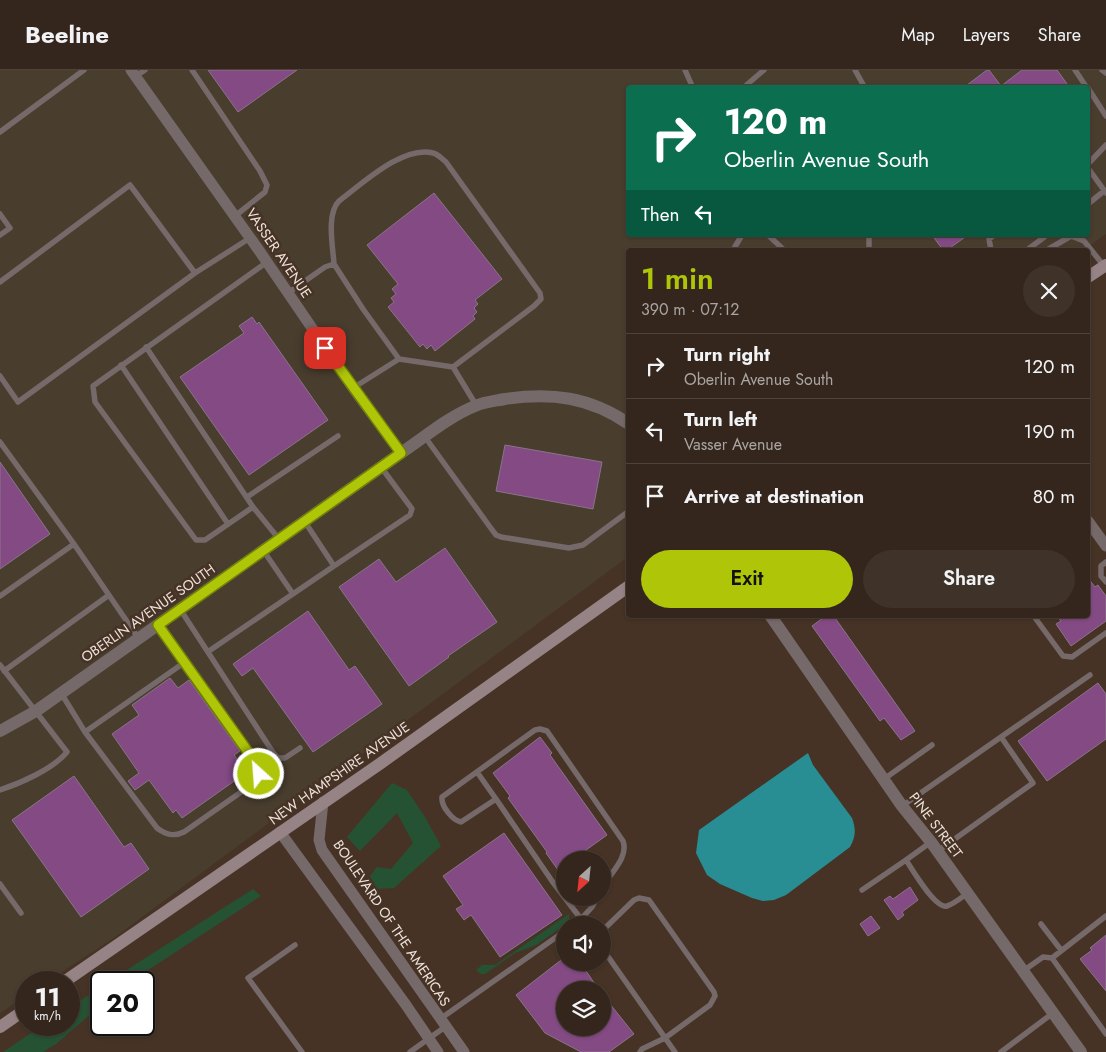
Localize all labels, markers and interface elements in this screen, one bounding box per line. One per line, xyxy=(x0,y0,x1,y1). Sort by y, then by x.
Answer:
text: Beeline xyxy=(25,17,109,52)
text: Map xyxy=(901,22,935,48)
text: Layers xyxy=(963,22,1010,48)
text: Share xyxy=(1038,22,1081,48)
text: 120 m xyxy=(724,97,827,147)
icon: right xyxy=(641,105,706,170)
text: Oberlin Avenue South xyxy=(724,143,929,175)
icon: left xyxy=(690,200,718,228)
text: Then xyxy=(641,201,680,228)
street label: VASSER AVENUE xyxy=(242,204,316,302)
text: 1 min xyxy=(641,257,714,300)
button: close xyxy=(1023,265,1075,317)
text: 390 m · 07:12 xyxy=(641,298,739,321)
pin xyxy=(304,327,346,369)
icon: arrive xyxy=(311,334,339,362)
text: Turn right xyxy=(684,341,770,368)
icon: right xyxy=(641,352,669,380)
text: 120 m xyxy=(1024,353,1075,380)
text: Oberlin Avenue South xyxy=(684,368,833,391)
text: Turn left xyxy=(684,406,757,433)
icon: left xyxy=(641,417,669,445)
text: 190 m xyxy=(1024,418,1075,445)
text: Vasser Avenue xyxy=(684,433,782,456)
icon: arrive xyxy=(641,482,669,510)
text: Arrive at destination xyxy=(684,483,864,510)
text: 80 m xyxy=(1033,483,1075,510)
button: Exit xyxy=(641,550,853,608)
button: Share xyxy=(863,550,1075,608)
street label: OBERLIN AVENUE SOUTH xyxy=(77,559,219,667)
street label: NEW HAMPSHIRE AVENUE xyxy=(265,717,413,829)
position arrow xyxy=(232,747,284,799)
street label: PINE STREET xyxy=(905,788,968,862)
street label: BOULEVARD OF THE AMERICAS xyxy=(329,836,455,1010)
north arrow xyxy=(556,851,611,906)
map controls xyxy=(556,851,611,1036)
button: sound xyxy=(556,916,611,971)
speed limit sign: 20 xyxy=(90,971,155,1036)
text: 11 xyxy=(35,979,60,1015)
button: layers xyxy=(556,981,611,1036)
text: km/h xyxy=(34,1007,61,1025)

